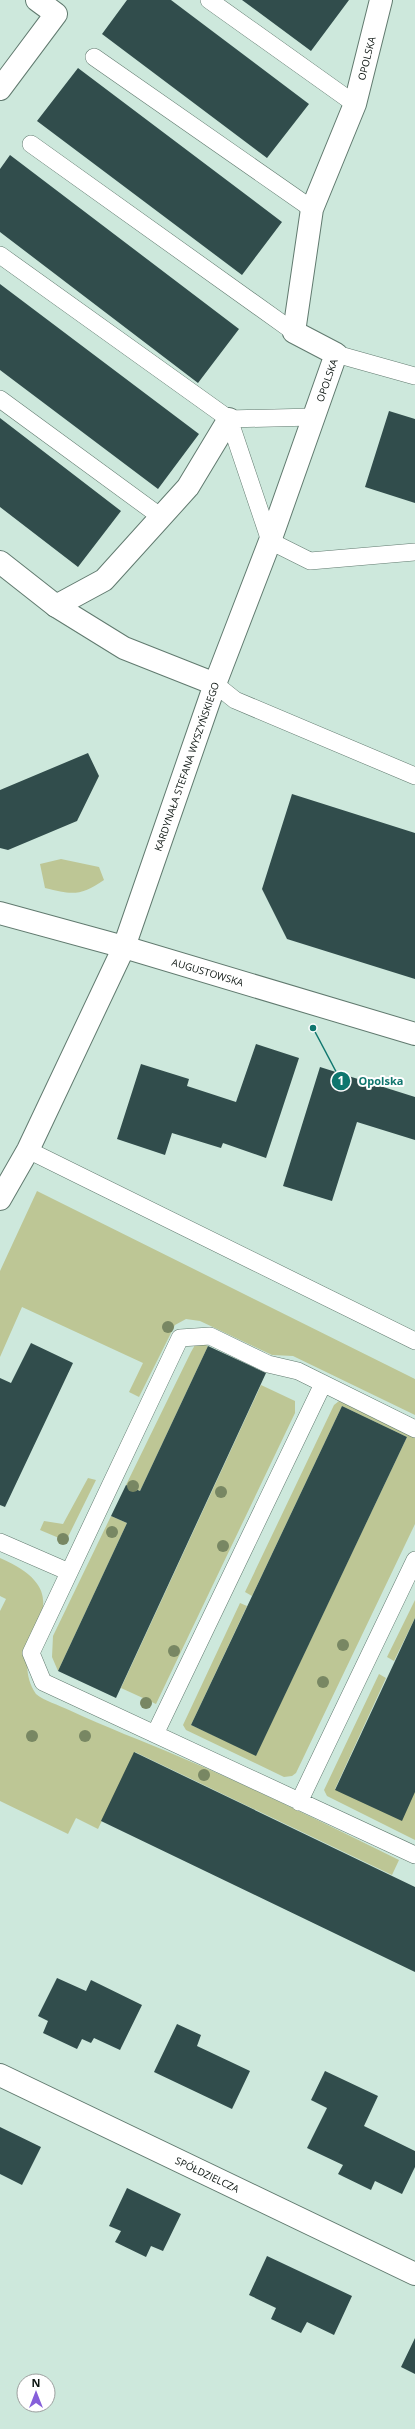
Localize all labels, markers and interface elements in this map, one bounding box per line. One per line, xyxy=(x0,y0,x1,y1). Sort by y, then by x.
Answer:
street label: OPOLSKA xyxy=(354,34,379,82)
street label: OPOLSKA xyxy=(313,356,341,404)
street label: KARDYNAŁA STEFANA WYSZYŃSKIEGO xyxy=(151,680,222,853)
street label: AUGUSTOWSKA xyxy=(170,955,246,990)
callout: Opolska xyxy=(331,1069,412,1092)
text: 1 xyxy=(338,1072,344,1089)
text: Opolska xyxy=(359,1073,403,1088)
street label: SPÓŁDZIELCZA xyxy=(173,2153,242,2196)
north arrow xyxy=(16,2373,56,2413)
text: N xyxy=(32,2375,40,2390)

